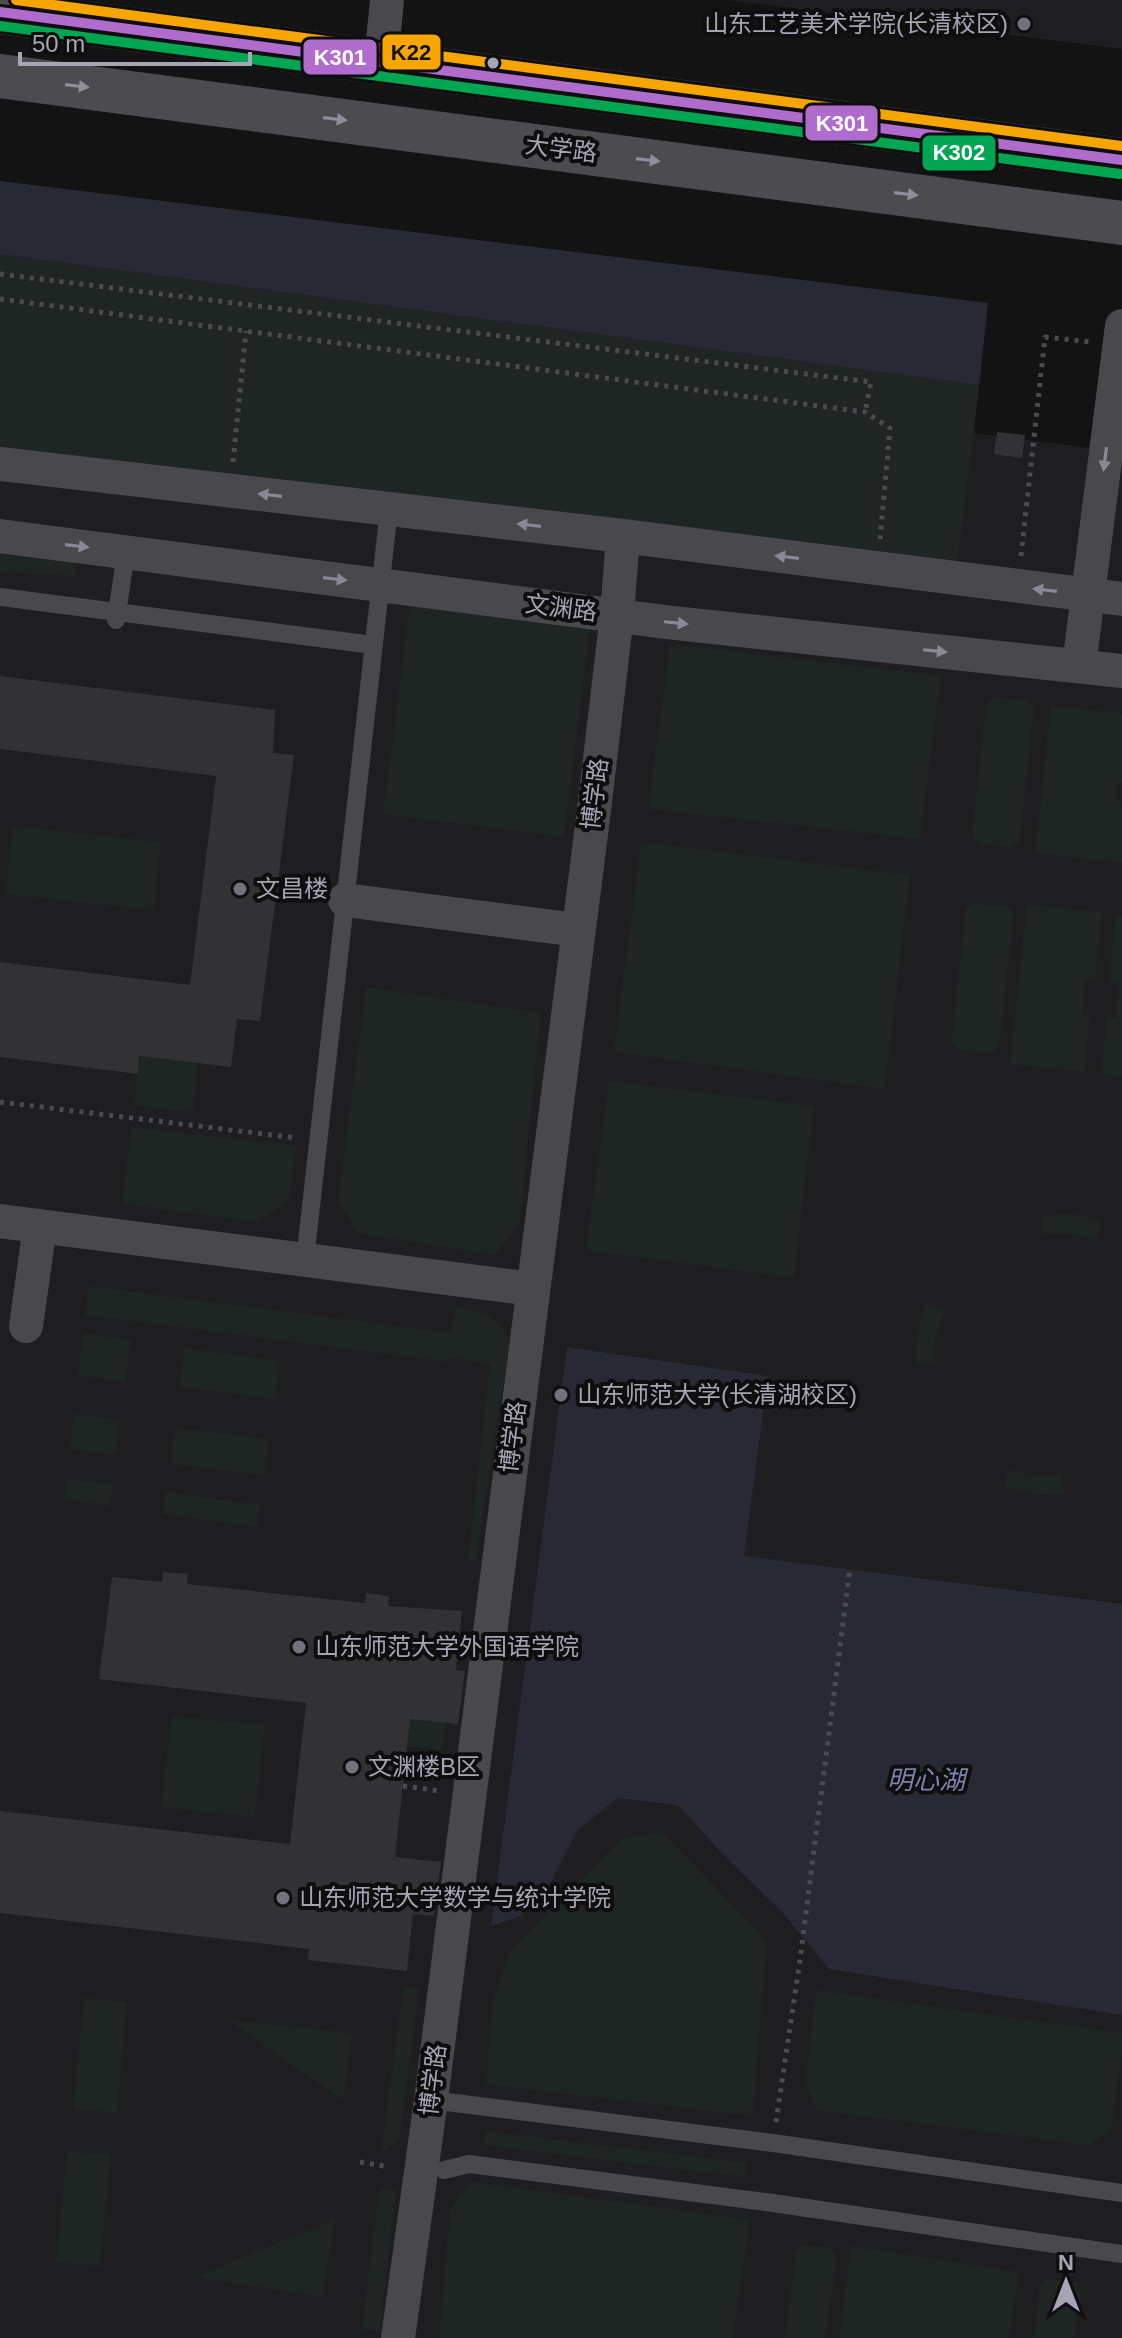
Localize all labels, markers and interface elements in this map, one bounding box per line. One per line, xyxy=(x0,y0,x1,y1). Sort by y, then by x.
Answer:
place label: 山东工艺美术学院(长清校区) xyxy=(704,10,1008,37)
marker: 山东工艺美术学院(长清校区) xyxy=(1015,15,1033,33)
scale bar xyxy=(20,16,250,66)
text: 50 m xyxy=(32,30,85,57)
line badge: K22 xyxy=(381,33,442,71)
line badge: K301 xyxy=(302,38,378,76)
text: K22 xyxy=(391,40,431,65)
text: K301 xyxy=(314,45,366,70)
unlabelled marker xyxy=(485,55,501,71)
one-way arrow xyxy=(65,79,90,92)
line badge: K301 xyxy=(804,104,879,142)
text: K301 xyxy=(816,111,868,136)
one-way arrow xyxy=(323,113,348,126)
street label: 大学路 xyxy=(524,131,598,166)
line badge: K302 xyxy=(921,134,997,172)
text: K302 xyxy=(933,140,985,165)
one-way arrow xyxy=(636,154,661,167)
one-way arrow xyxy=(894,188,919,201)
one-way arrow xyxy=(1098,447,1111,472)
one-way arrow xyxy=(257,489,282,502)
one-way arrow xyxy=(516,518,541,531)
one-way arrow xyxy=(65,540,90,553)
one-way arrow xyxy=(774,550,799,563)
one-way arrow xyxy=(323,573,348,586)
one-way arrow xyxy=(1032,583,1057,596)
street label: 文渊路 xyxy=(524,590,598,625)
one-way arrow xyxy=(664,617,689,630)
one-way arrow xyxy=(923,644,948,657)
street label: 博学路 xyxy=(577,757,612,831)
place label: 文昌楼 xyxy=(256,875,328,902)
marker: 文昌楼 xyxy=(231,880,249,898)
place label: 山东师范大学(长清湖校区) xyxy=(577,1381,857,1408)
marker: 山东师范大学(长清湖校区) xyxy=(552,1386,570,1404)
street label: 博学路 xyxy=(495,1400,530,1474)
place label: 山东师范大学外国语学院 xyxy=(315,1633,579,1660)
marker: 山东师范大学外国语学院 xyxy=(290,1638,308,1656)
place label: 文渊楼B区 xyxy=(368,1753,480,1780)
marker: 文渊楼B区 xyxy=(343,1758,361,1776)
water label: 明心湖 xyxy=(887,1765,969,1795)
place label: 山东师范大学数学与统计学院 xyxy=(299,1884,611,1911)
marker: 山东师范大学数学与统计学院 xyxy=(274,1889,292,1907)
street label: 博学路 xyxy=(415,2043,450,2117)
north arrow xyxy=(1026,2242,1106,2322)
text: N xyxy=(1058,2250,1074,2275)

